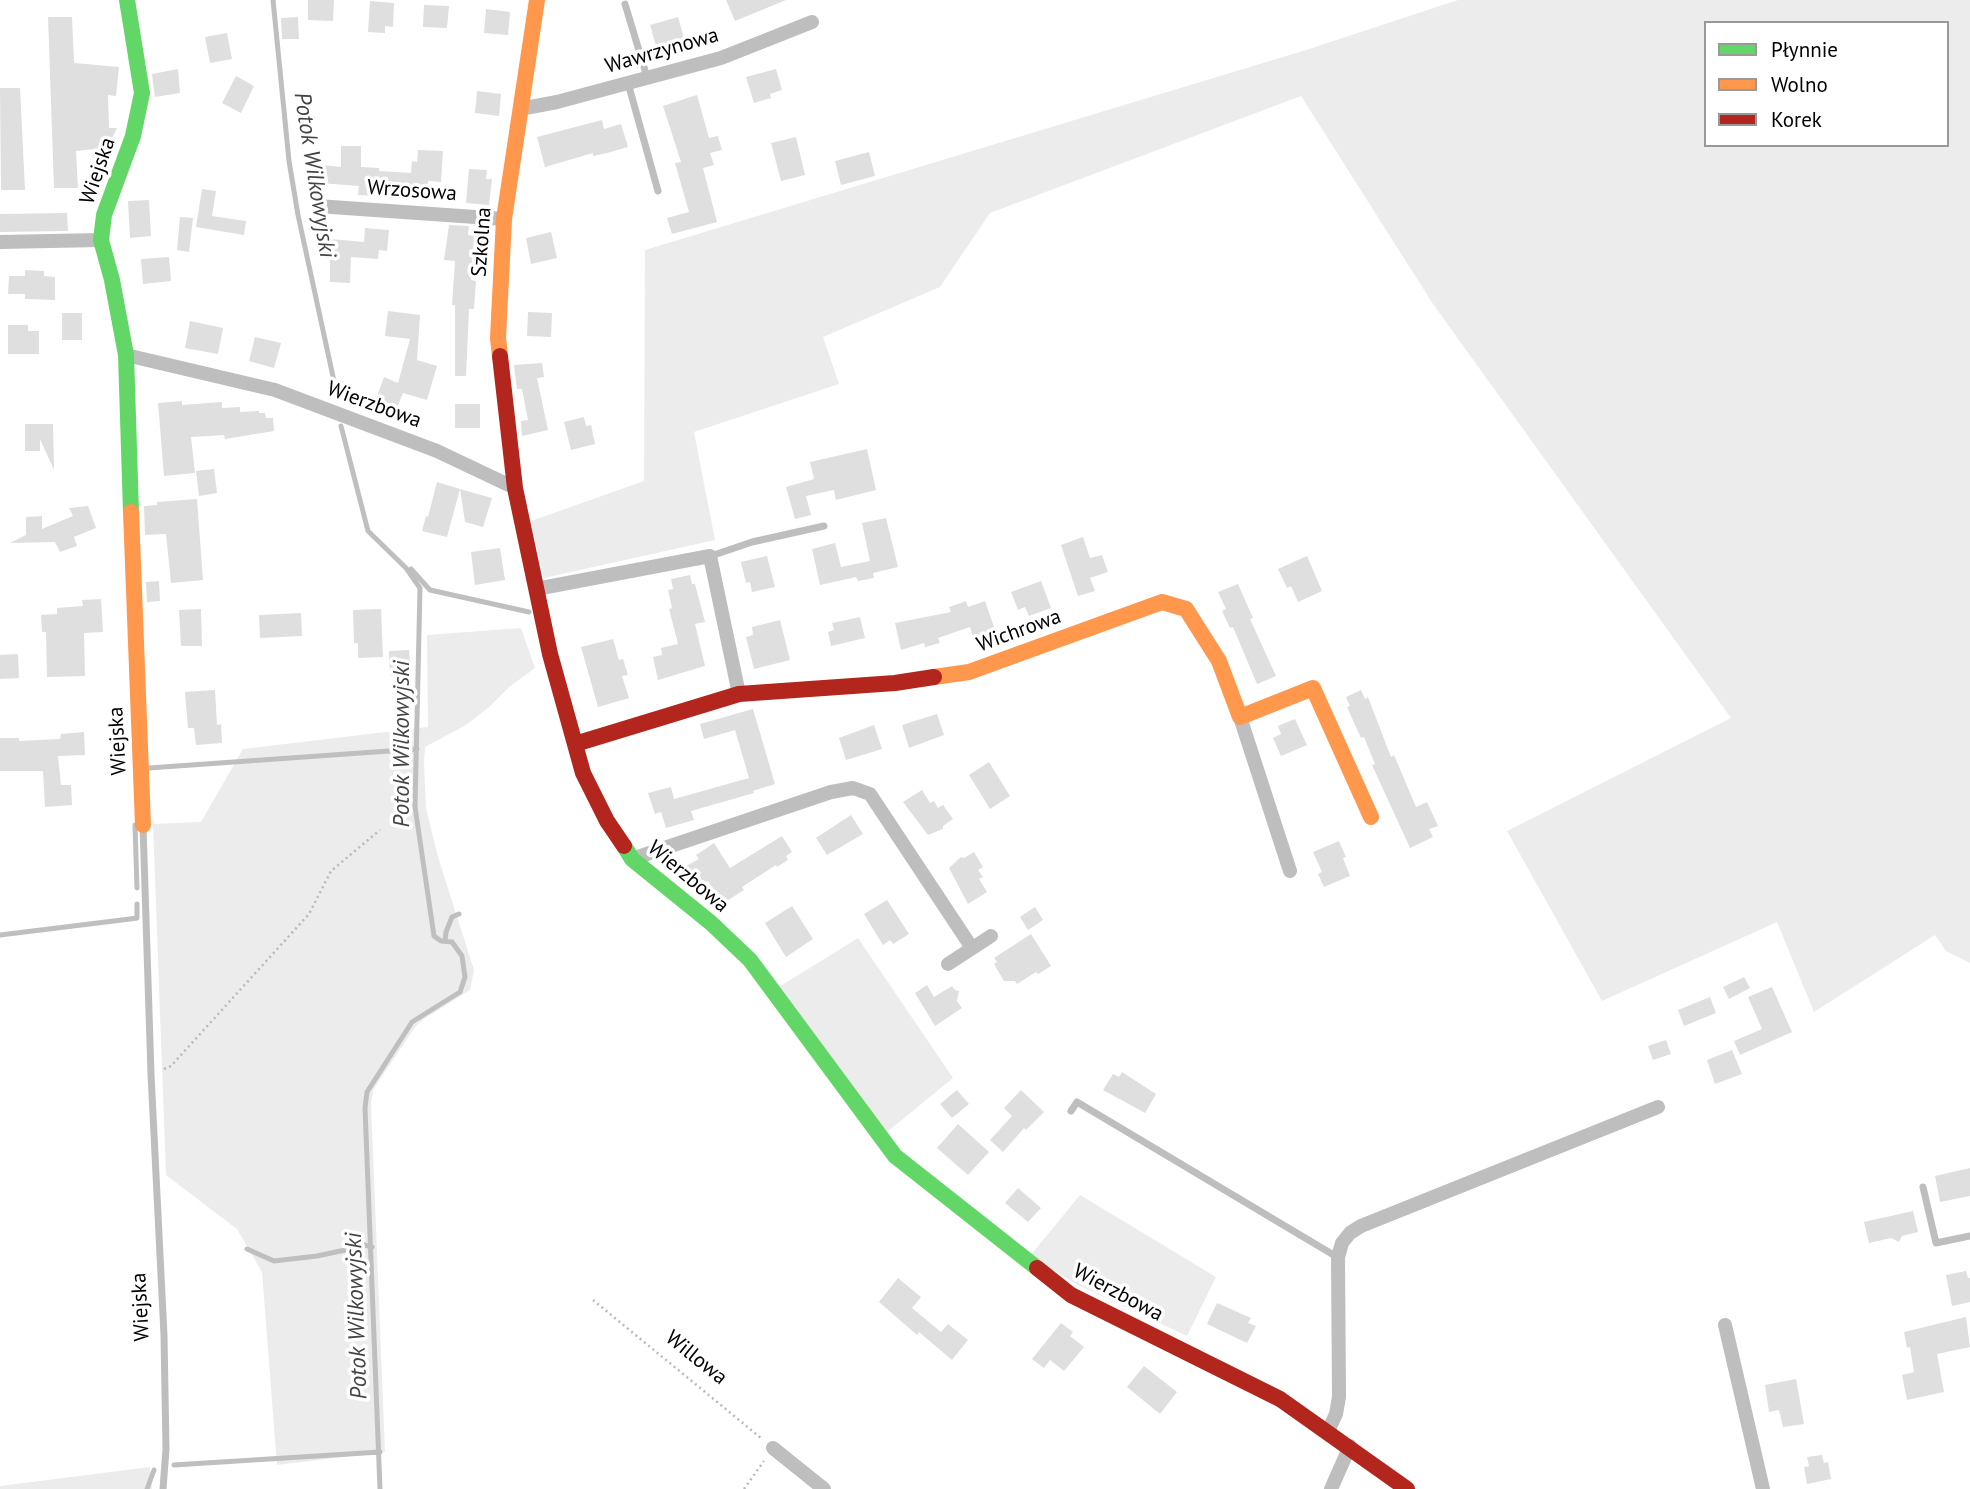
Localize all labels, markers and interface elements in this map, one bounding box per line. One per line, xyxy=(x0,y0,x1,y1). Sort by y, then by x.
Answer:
legend xyxy=(1704,21,1949,147)
street label: Wawrzynowa xyxy=(602,23,722,79)
text: Płynnie xyxy=(1771,36,1838,63)
text: Wolno xyxy=(1771,71,1828,98)
water label: Potok Wilkowyjski xyxy=(287,90,341,260)
text: Korek xyxy=(1771,106,1822,133)
street label: Wiejska xyxy=(75,134,121,208)
street label: Wrzosowa xyxy=(366,175,458,207)
street label: Szkolna xyxy=(467,206,497,278)
street label: Wierzbowa xyxy=(323,376,425,434)
street label: Wichrowa xyxy=(973,604,1065,658)
water label: Potok Wilkowyjski xyxy=(388,660,416,828)
street label: Wiejska xyxy=(104,706,132,776)
street label: Wierzbowa xyxy=(642,836,734,918)
water label: Potok Wilkowyjski xyxy=(340,1232,374,1400)
street label: Wierzbowa xyxy=(1069,1259,1167,1327)
street label: Wiejska xyxy=(127,1272,155,1342)
street label: Willowa xyxy=(660,1326,732,1390)

